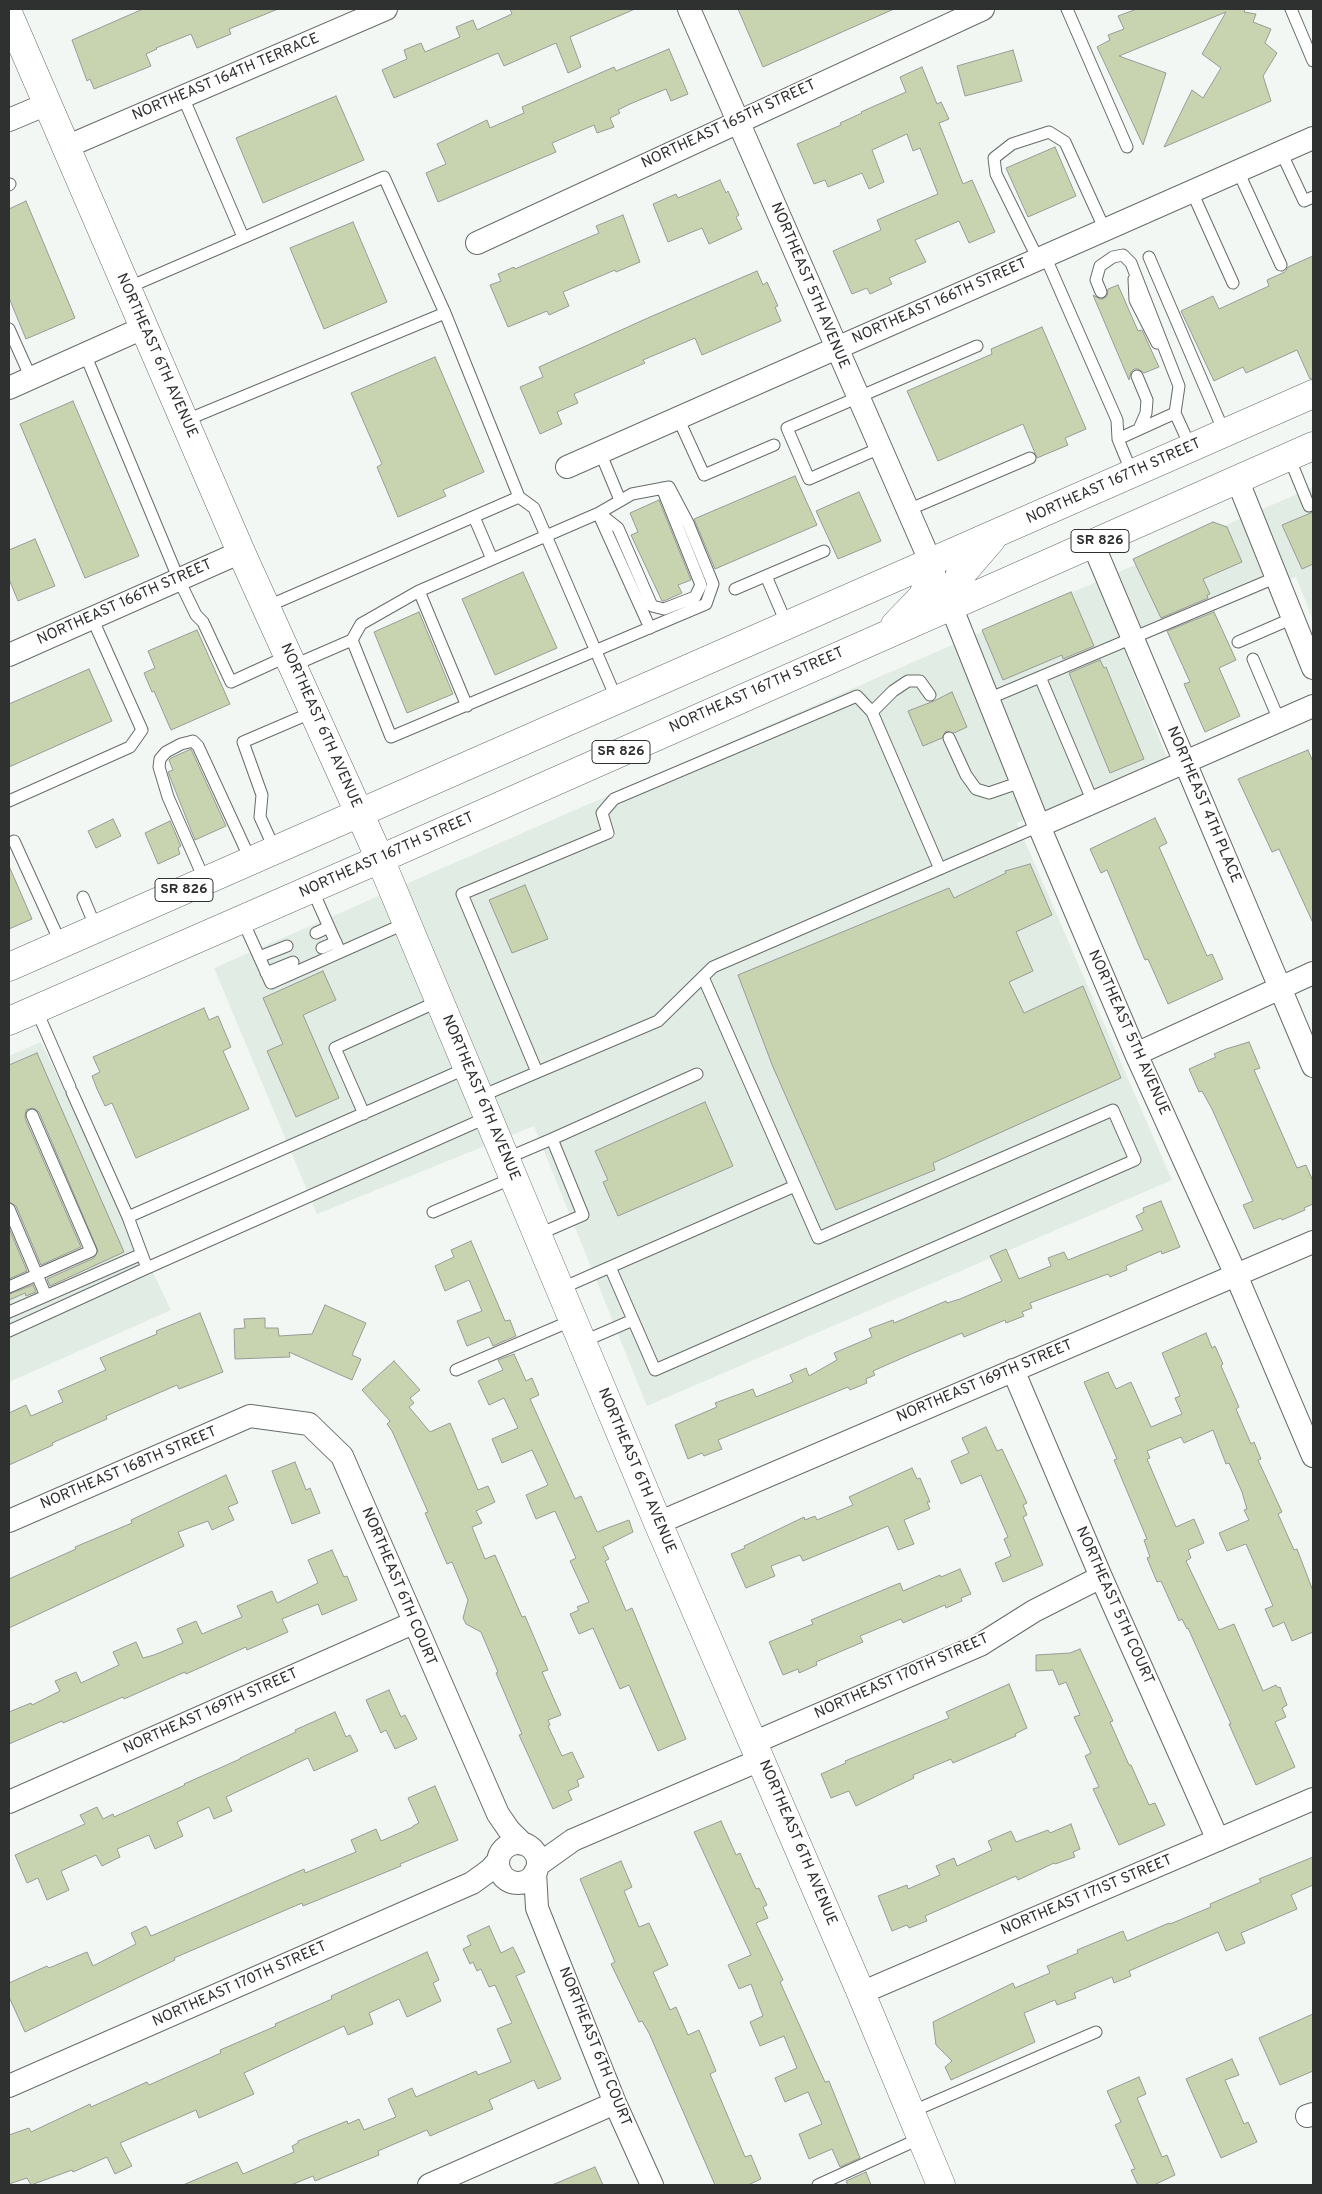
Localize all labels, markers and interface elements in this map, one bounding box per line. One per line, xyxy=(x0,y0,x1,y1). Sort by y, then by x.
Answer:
street label: NORTHEAST 164TH TERRACE xyxy=(130,30,322,126)
street label: NORTHEAST 165TH STREET xyxy=(639,77,819,173)
street label: NORTHEAST 5TH AVENUE xyxy=(766,200,852,372)
street label: NORTHEAST 166TH STREET xyxy=(850,255,1030,349)
street label: NORTHEAST 6TH AVENUE xyxy=(112,271,200,441)
street label: NORTHEAST 167TH STREET xyxy=(1024,435,1204,529)
road number: SR 826 xyxy=(1071,530,1129,552)
street label: NORTHEAST 166TH STREET xyxy=(35,556,215,650)
street label: NORTHEAST 6TH AVENUE xyxy=(276,641,364,811)
street label: NORTHEAST 167TH STREET xyxy=(667,644,847,738)
street label: NORTHEAST 4TH PLACE xyxy=(1162,724,1244,886)
road number: SR 826 xyxy=(592,740,650,764)
street label: NORTHEAST 167TH STREET xyxy=(297,809,477,903)
road number: SR 826 xyxy=(155,878,213,902)
street label: NORTHEAST 5TH AVENUE xyxy=(1083,948,1173,1118)
street label: NORTHEAST 6TH AVENUE xyxy=(437,1012,523,1184)
street label: NORTHEAST 169TH STREET xyxy=(894,1337,1076,1427)
street label: NORTHEAST 6TH AVENUE xyxy=(593,1385,679,1557)
street label: NORTHEAST 168TH STREET xyxy=(38,1424,220,1514)
street label: NORTHEAST 6TH COURT xyxy=(356,1505,440,1669)
street label: NORTHEAST 5TH COURT xyxy=(1071,1524,1157,1688)
street label: NORTHEAST 170TH STREET xyxy=(812,1630,992,1724)
street label: NORTHEAST 169TH STREET xyxy=(121,1665,301,1759)
street label: NORTHEAST 6TH AVENUE xyxy=(754,1757,840,1929)
street label: NORTHEAST 171ST STREET xyxy=(999,1852,1175,1940)
street label: NORTHEAST 170TH STREET xyxy=(150,1938,330,2032)
street label: NORTHEAST 6TH COURT xyxy=(554,1965,634,2129)

